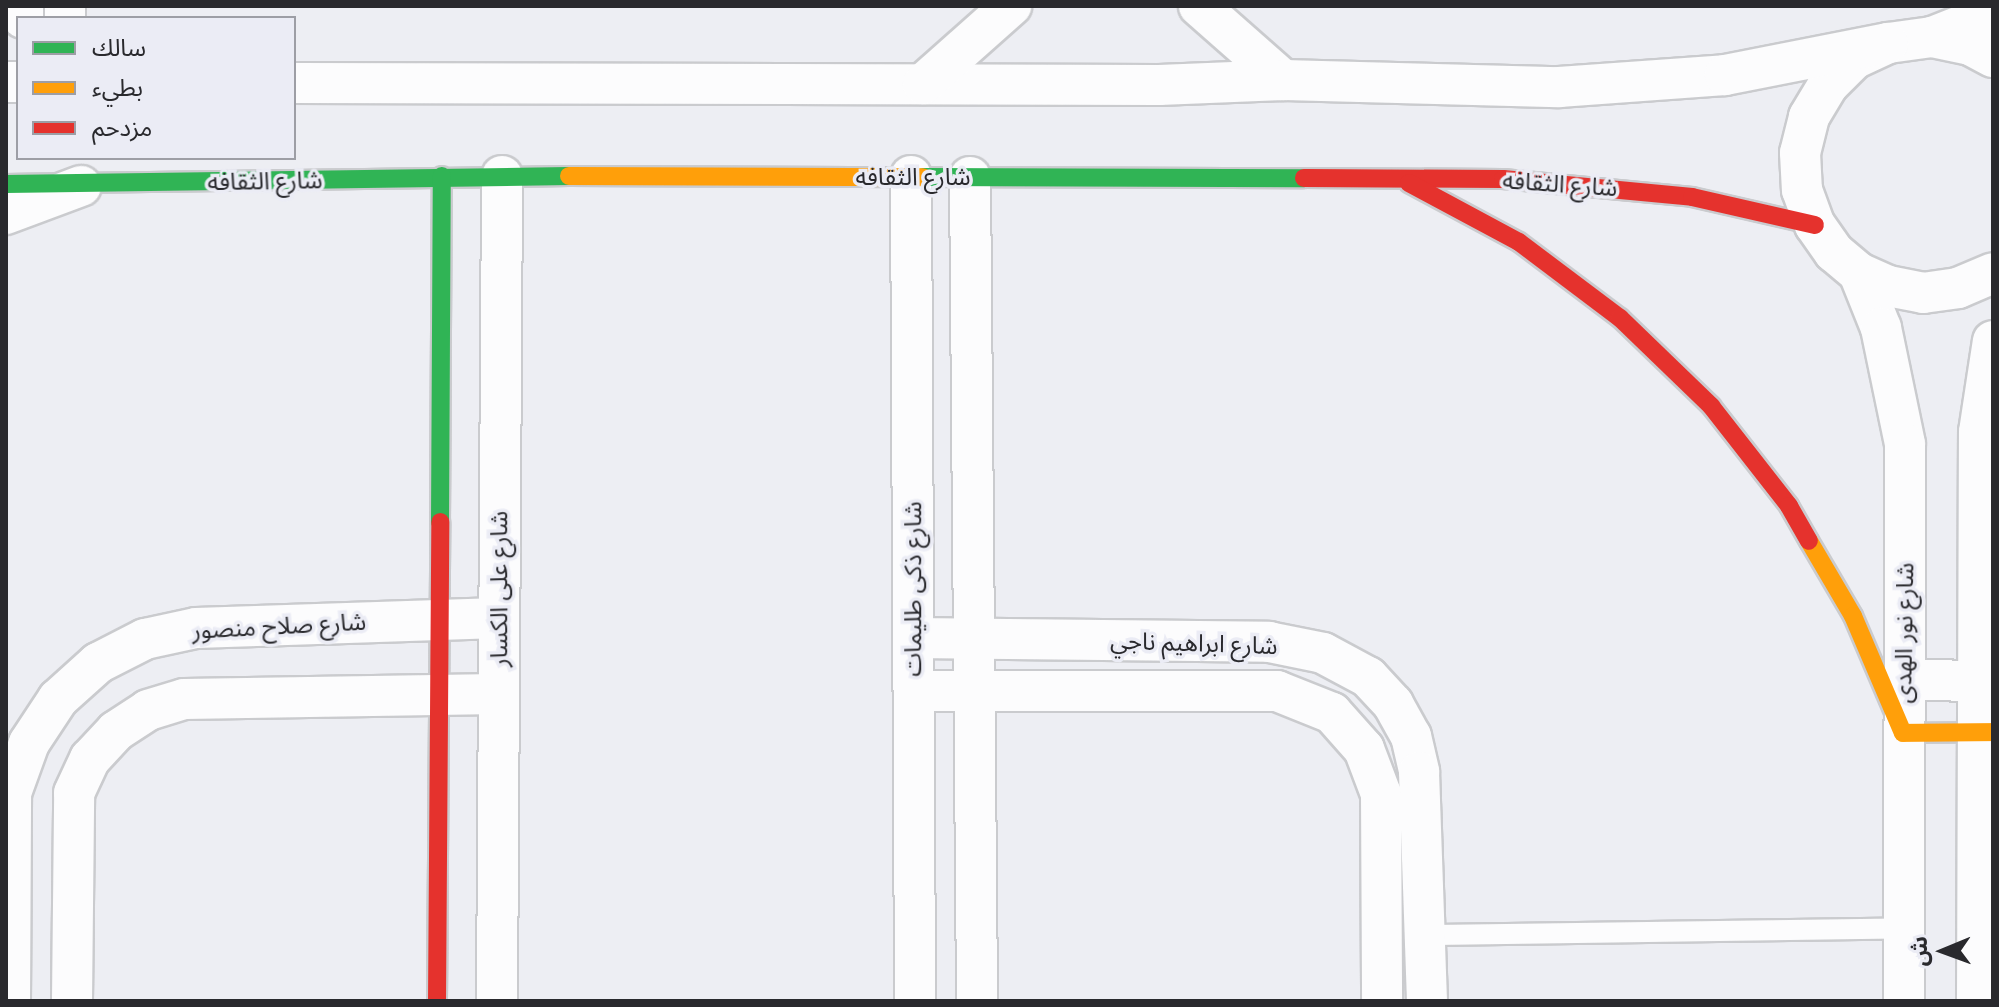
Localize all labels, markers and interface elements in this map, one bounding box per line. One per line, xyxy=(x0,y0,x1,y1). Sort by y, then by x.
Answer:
legend xyxy=(16,16,296,160)
text: سالك xyxy=(92,32,146,63)
text: بطيء xyxy=(92,72,143,103)
text: مزدحم xyxy=(92,112,152,143)
street label: شارع الثقافه xyxy=(855,163,971,191)
street label: شارع الثقافه xyxy=(207,166,323,196)
street label: شارع الثقافه xyxy=(1502,166,1618,202)
street label: شارع ذكى طليمات xyxy=(899,501,927,677)
street label: شارع على الكسار xyxy=(485,511,513,667)
street label: شارع نور الهدى xyxy=(1888,562,1920,704)
street label: شارع صلاح منصور xyxy=(191,607,367,645)
street label: شارع ابراهيم ناجي xyxy=(1110,626,1278,660)
north arrow xyxy=(1903,911,1983,991)
text: ش xyxy=(1905,936,1933,967)

